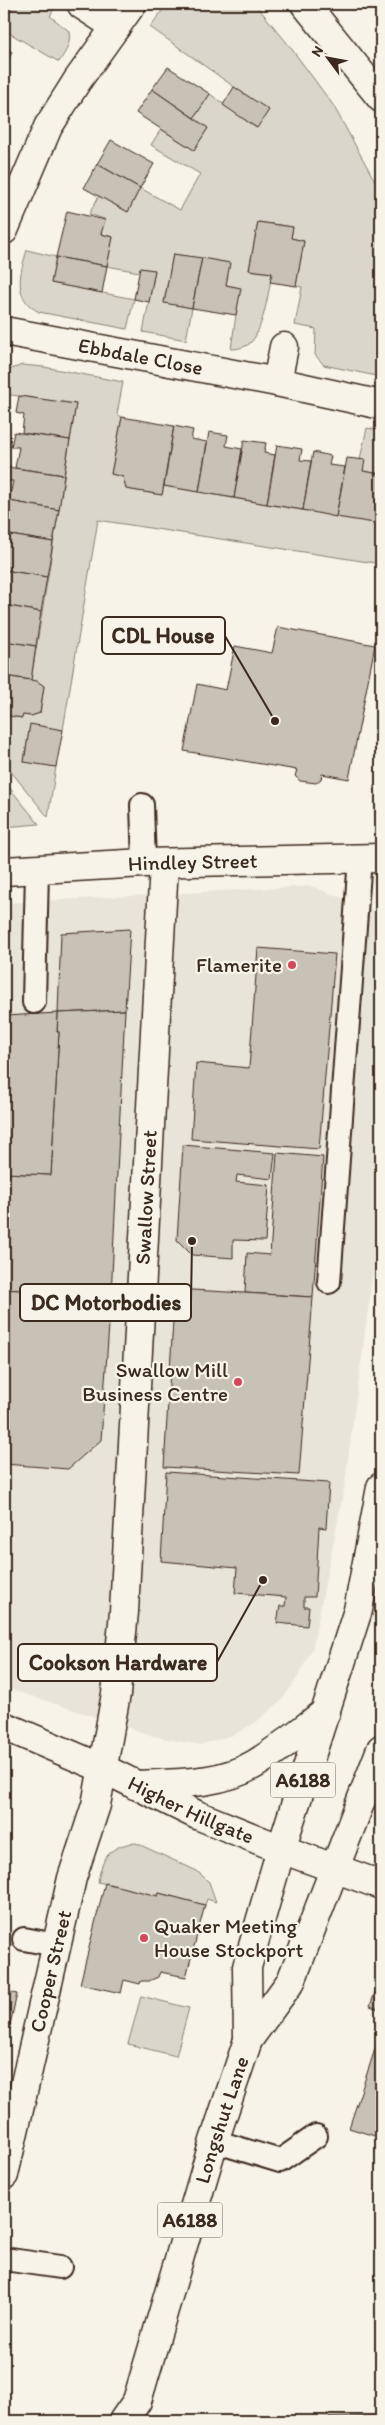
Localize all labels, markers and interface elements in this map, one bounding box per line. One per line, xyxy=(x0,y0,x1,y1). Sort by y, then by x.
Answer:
north arrow xyxy=(302,32,352,82)
text: N xyxy=(308,43,327,60)
street label: Ebbdale Close xyxy=(76,332,205,380)
callout: CDL House xyxy=(102,617,225,654)
text: CDL House xyxy=(111,622,215,649)
street label: Hindley Street xyxy=(127,848,258,876)
place label: Flamerite xyxy=(196,952,282,977)
marker: Flamerite xyxy=(286,959,298,971)
street label: Swallow Street xyxy=(130,1129,162,1265)
callout: DC Motorbodies xyxy=(20,1284,191,1321)
text: DC Motorbodies xyxy=(31,1289,181,1316)
place label: Swallow Mill Business Centre xyxy=(82,1357,228,1406)
marker: Swallow Mill Business Centre xyxy=(232,1376,244,1388)
callout: Cookson Hardware xyxy=(18,1644,217,1681)
text: Cookson Hardware xyxy=(29,1649,208,1676)
road number: A6188 xyxy=(270,1762,336,1798)
street label: Higher Hillgate xyxy=(124,1770,258,1849)
street label: Cooper Street xyxy=(24,1907,76,2035)
place label: Quaker Meeting House Stockport xyxy=(154,1913,303,1962)
marker: Quaker Meeting House Stockport xyxy=(138,1932,150,1944)
street label: Longshut Lane xyxy=(189,2053,254,2186)
road number: A6188 xyxy=(158,2202,222,2238)

